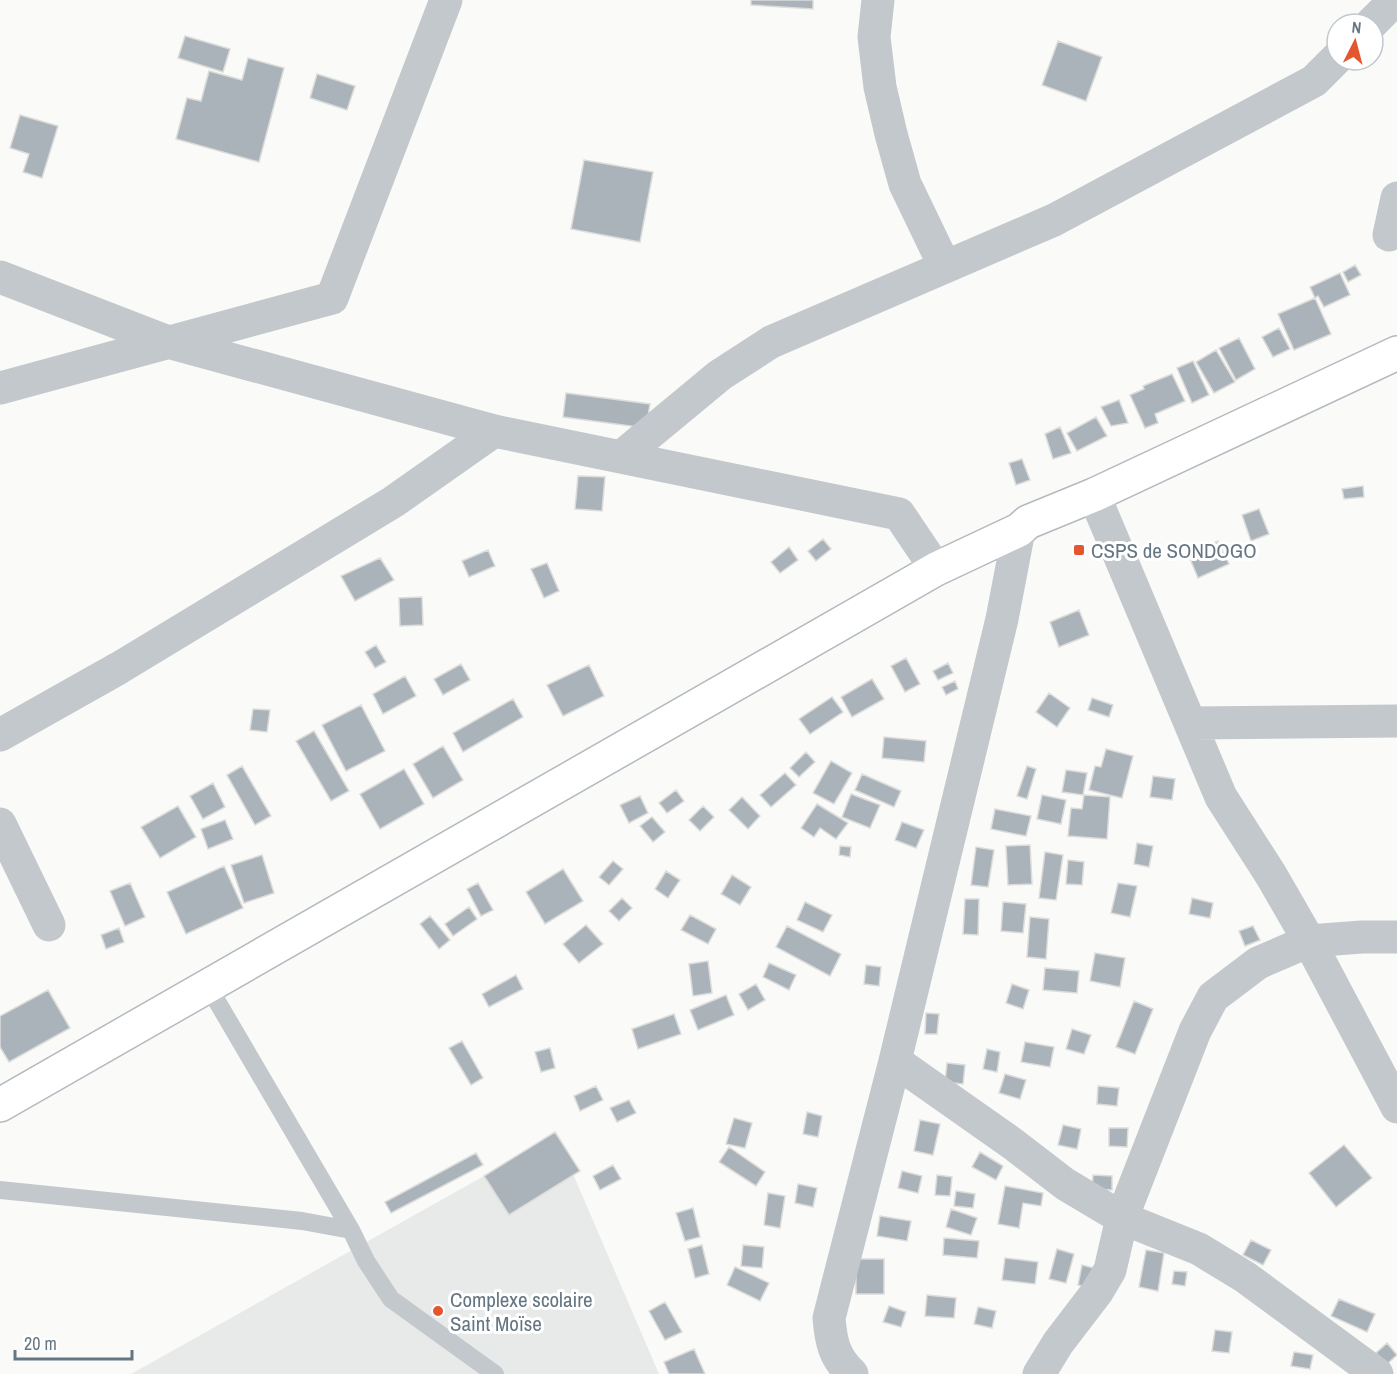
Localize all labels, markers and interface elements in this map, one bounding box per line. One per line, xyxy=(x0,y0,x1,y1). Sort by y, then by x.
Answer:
north arrow xyxy=(1325,12,1385,72)
text: N xyxy=(1351,16,1362,39)
place label: CSPS de SONDOGO xyxy=(1091,536,1257,565)
marker: CSPS de SONDOGO xyxy=(1072,543,1086,557)
place label: Complexe scolaire Saint Moïse xyxy=(450,1285,593,1338)
marker: Complexe scolaire Saint Moïse xyxy=(431,1304,445,1318)
scale bar xyxy=(15,1323,132,1361)
text: 20 m xyxy=(24,1331,57,1356)

